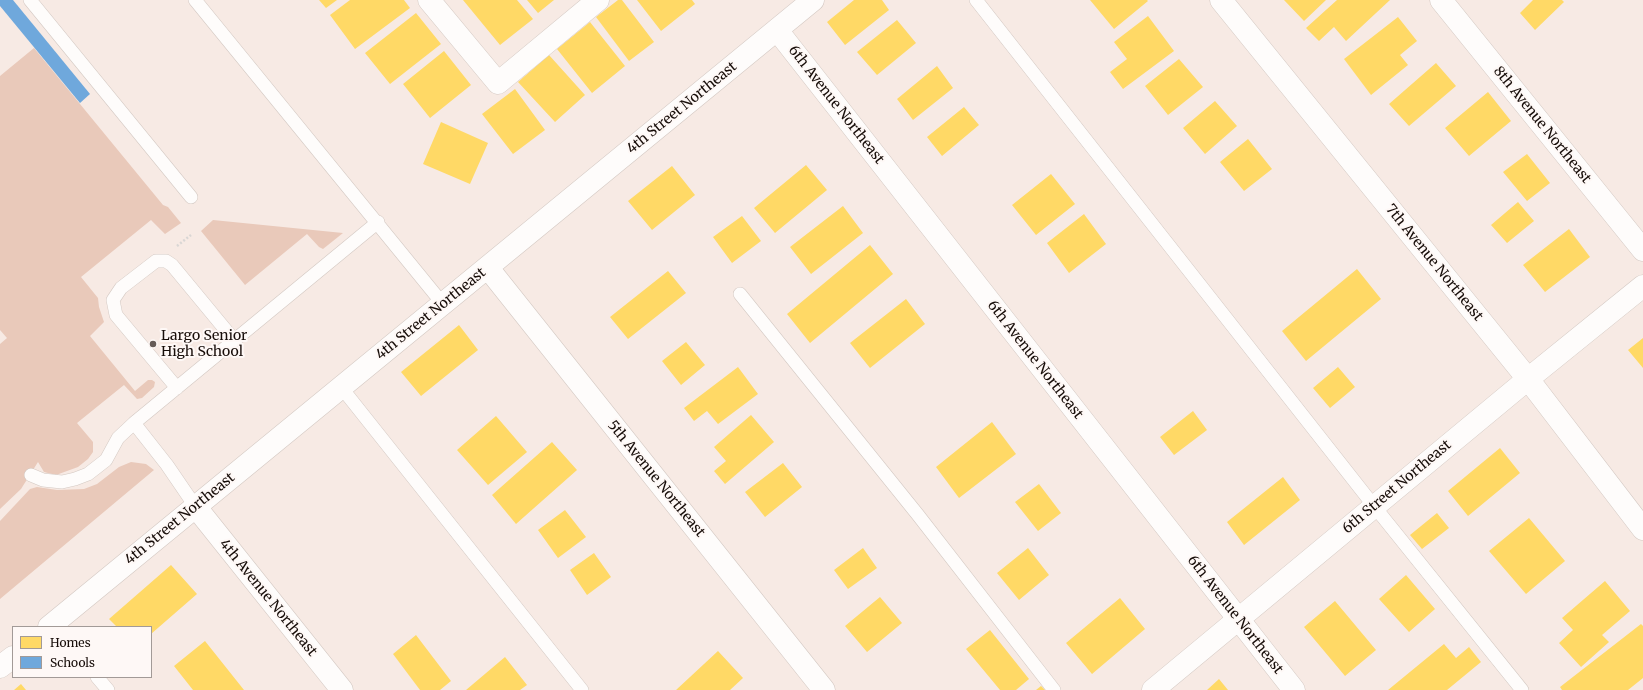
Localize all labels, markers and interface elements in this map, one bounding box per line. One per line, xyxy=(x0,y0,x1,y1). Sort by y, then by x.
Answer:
street label: 6th Avenue Northeast xyxy=(785,42,887,168)
street label: 4th Street Northeast xyxy=(624,58,740,158)
street label: 8th Avenue Northeast xyxy=(1490,63,1594,187)
street label: 7th Avenue Northeast xyxy=(1382,201,1486,325)
street label: 4th Street Northeast xyxy=(373,264,489,364)
street label: 6th Avenue Northeast xyxy=(984,297,1086,423)
place label: Largo Senior High School xyxy=(161,328,247,360)
marker: Largo Senior High School xyxy=(148,339,158,349)
street label: 5th Avenue Northeast xyxy=(604,417,708,541)
street label: 6th Street Northeast xyxy=(1339,437,1455,537)
street label: 4th Street Northeast xyxy=(122,469,238,569)
street label: 4th Avenue Northeast xyxy=(216,536,320,660)
street label: 6th Avenue Northeast xyxy=(1184,552,1286,678)
legend xyxy=(12,626,152,678)
text: Homes xyxy=(50,635,91,650)
text: Schools xyxy=(50,655,95,670)

